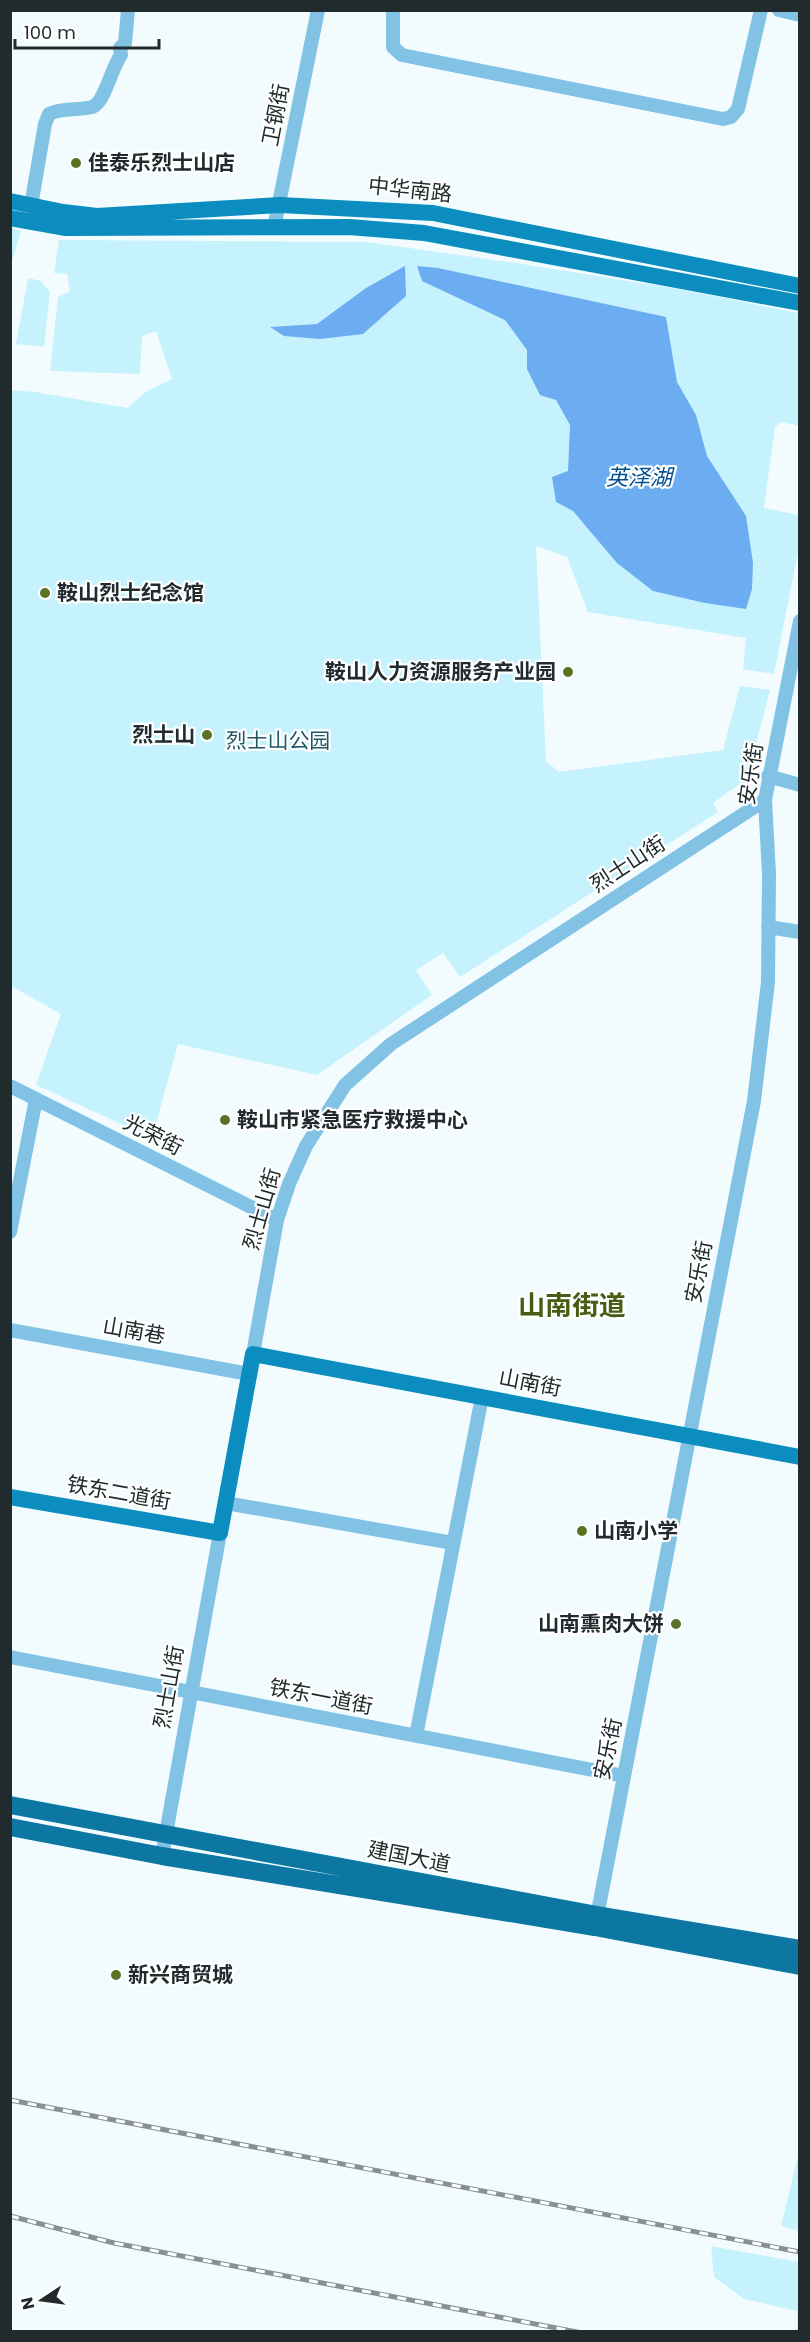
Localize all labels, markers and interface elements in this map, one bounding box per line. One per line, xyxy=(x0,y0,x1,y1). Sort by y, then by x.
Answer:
scale bar xyxy=(15,12,159,50)
text: 100 m xyxy=(24,20,76,45)
street label: 卫钢街 xyxy=(255,81,296,149)
place label: 佳泰乐烈士山店 xyxy=(88,148,235,177)
marker: 佳泰乐烈士山店 xyxy=(69,156,83,170)
street label: 中华南路 xyxy=(367,171,453,208)
water label: 英泽湖 xyxy=(606,462,675,493)
place label: 鞍山烈士纪念馆 xyxy=(57,578,204,607)
marker: 鞍山烈士纪念馆 xyxy=(38,586,52,600)
place label: 鞍山人力资源服务产业园 xyxy=(325,657,556,686)
marker: 鞍山人力资源服务产业园 xyxy=(561,665,575,679)
place label: 烈士山 xyxy=(132,720,195,749)
park label: 烈士山公园 xyxy=(226,726,331,755)
marker: 烈士山 xyxy=(200,728,214,742)
street label: 安乐街 xyxy=(732,741,769,807)
street label: 烈士山街 xyxy=(585,829,671,899)
place label: 鞍山市紧急医疗救援中心 xyxy=(237,1105,468,1134)
street label: 光荣街 xyxy=(119,1107,188,1162)
marker: 鞍山市紧急医疗救援中心 xyxy=(218,1113,232,1127)
street label: 烈士山街 xyxy=(236,1164,287,1253)
street label: 安乐街 xyxy=(678,1238,719,1306)
district label: 山南街道 xyxy=(518,1287,626,1324)
street label: 山南巷 xyxy=(101,1311,168,1350)
street label: 山南街 xyxy=(496,1362,564,1403)
street label: 铁东二道街 xyxy=(65,1469,173,1516)
place label: 山南小学 xyxy=(594,1516,678,1545)
marker: 山南小学 xyxy=(575,1524,589,1538)
place label: 山南熏肉大饼 xyxy=(538,1609,664,1638)
marker: 山南熏肉大饼 xyxy=(669,1617,683,1631)
street label: 烈士山街 xyxy=(147,1643,190,1731)
street label: 铁东一道街 xyxy=(267,1672,375,1721)
street label: 安乐街 xyxy=(587,1715,628,1783)
street label: 建国大道 xyxy=(365,1834,453,1879)
place label: 新兴商贸城 xyxy=(128,1960,233,1989)
marker: 新兴商贸城 xyxy=(109,1968,123,1982)
north arrow xyxy=(12,2270,72,2330)
text: N xyxy=(15,2295,40,2312)

